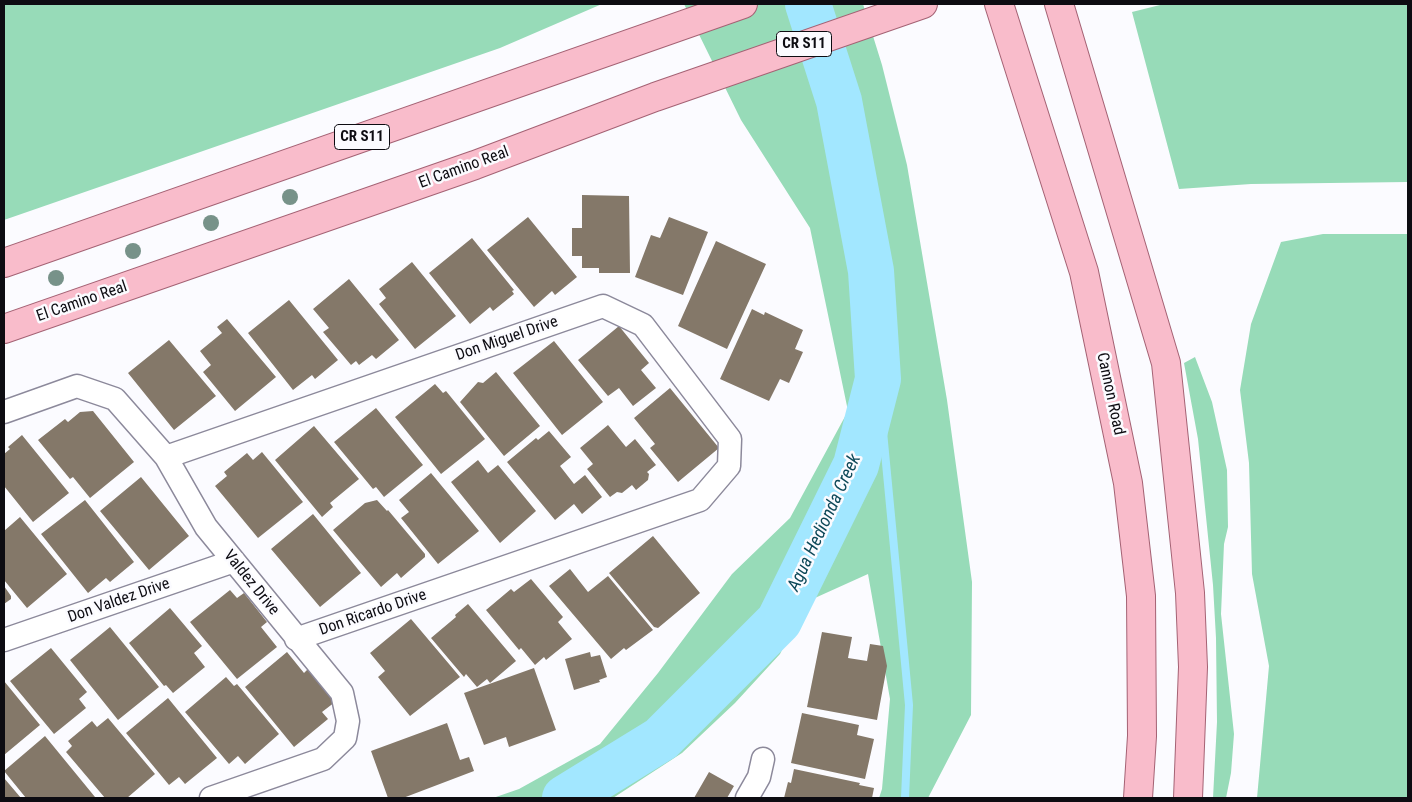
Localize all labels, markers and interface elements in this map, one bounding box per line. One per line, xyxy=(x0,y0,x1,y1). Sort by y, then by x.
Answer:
road number: CR S11 xyxy=(776,32,832,56)
road number: CR S11 xyxy=(334,124,390,150)
street label: El Camino Real xyxy=(416,143,512,193)
street label: El Camino Real xyxy=(34,278,130,326)
street label: Don Miguel Drive xyxy=(453,313,561,365)
street label: Cannon Road xyxy=(1092,351,1128,437)
water label: Agua Hedionda Creek xyxy=(784,451,866,595)
street label: Valdez Drive xyxy=(219,547,283,619)
street label: Don Valdez Drive xyxy=(65,575,173,627)
street label: Don Ricardo Drive xyxy=(317,586,429,640)

